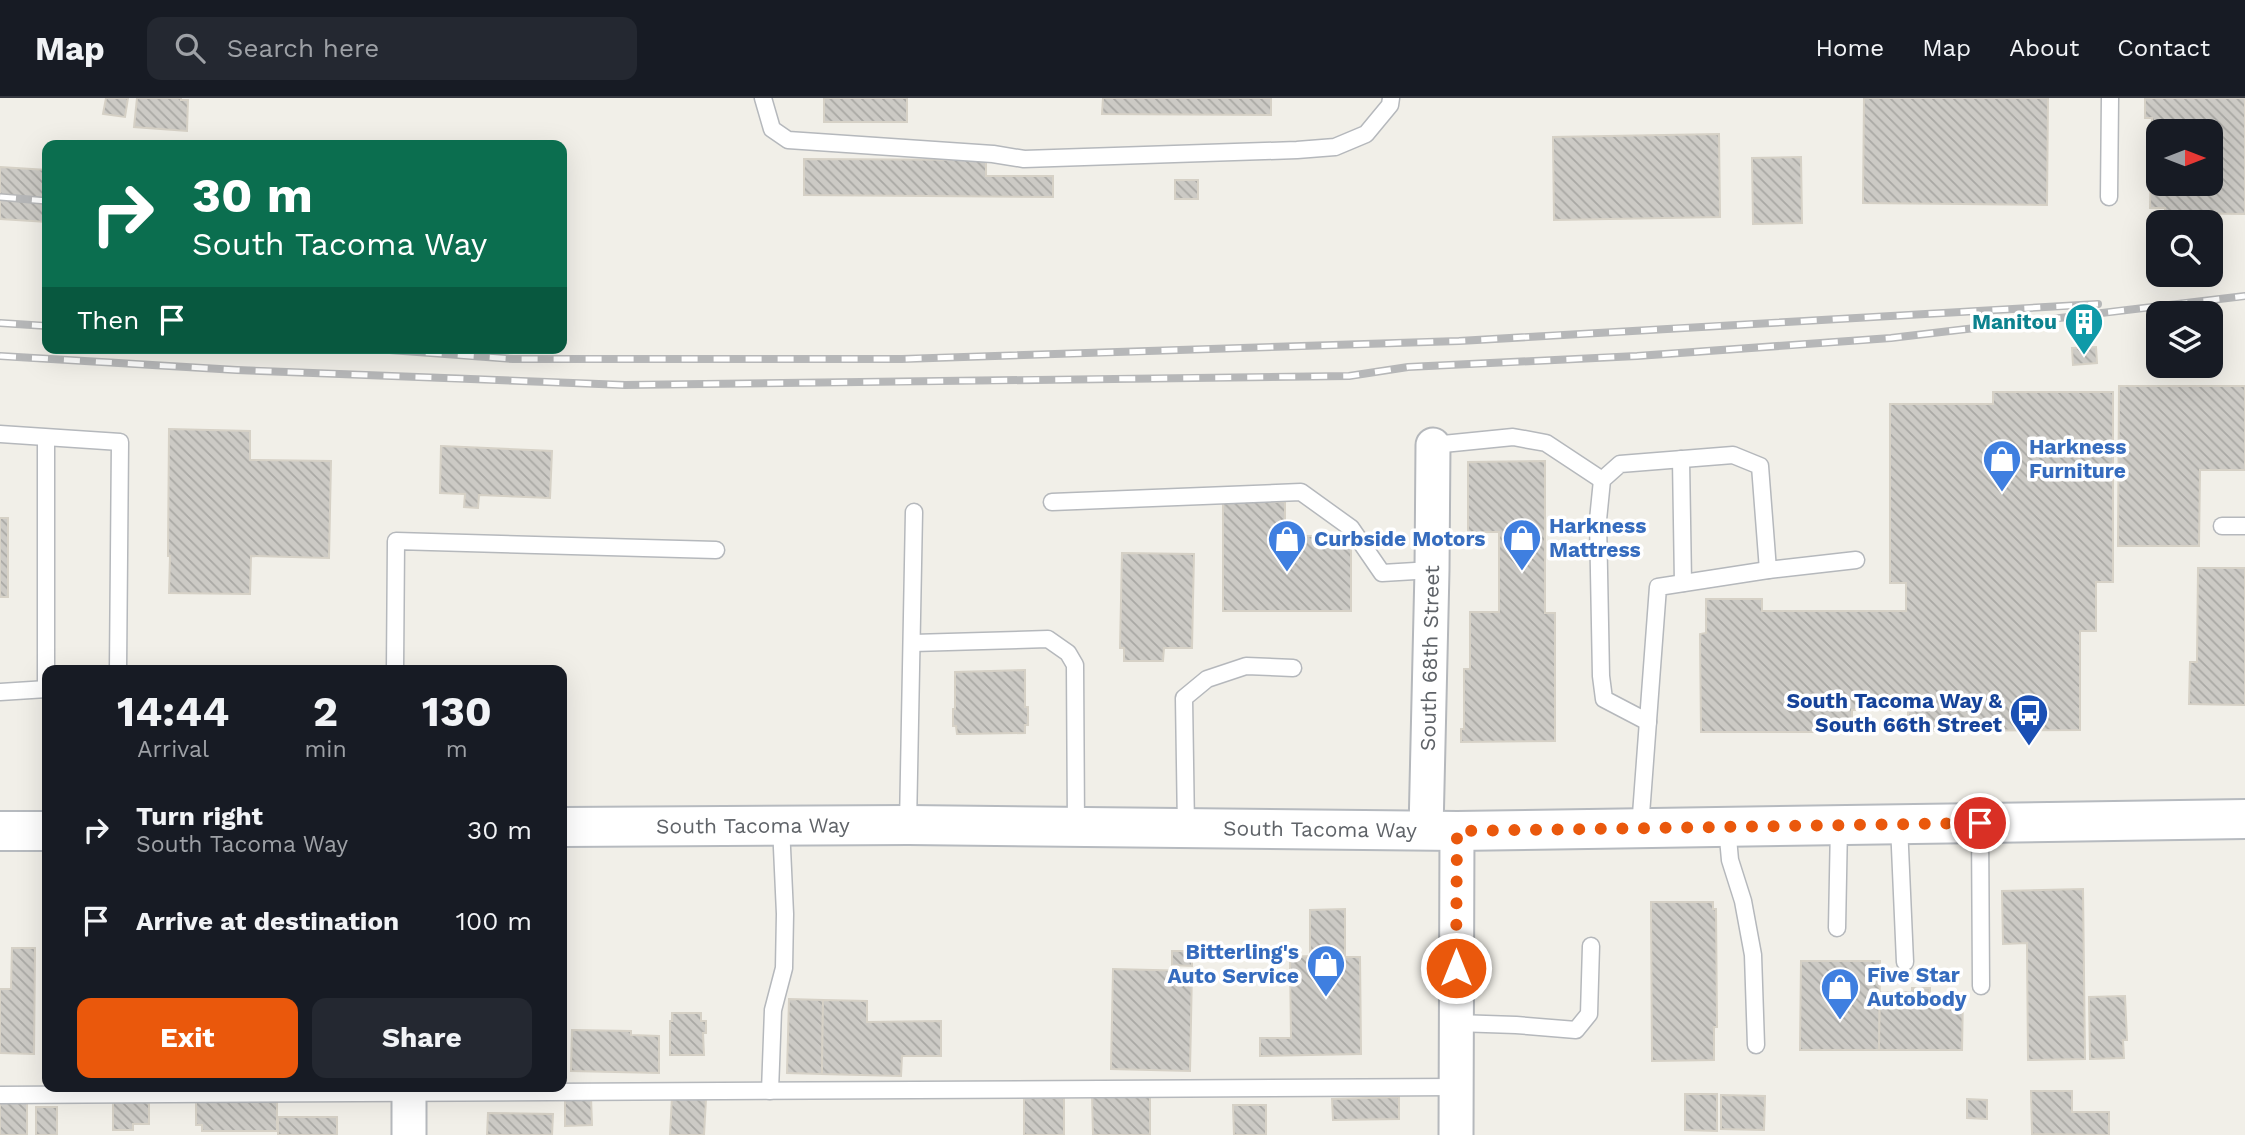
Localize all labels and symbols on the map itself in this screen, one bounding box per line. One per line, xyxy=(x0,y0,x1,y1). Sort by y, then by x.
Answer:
north arrow xyxy=(2146,119,2222,196)
building icon: Manitou xyxy=(2063,301,2105,356)
place label: Manitou xyxy=(1972,309,2057,334)
place label: Harkness Furniture xyxy=(2029,434,2126,483)
shop icon: Harkness Furniture xyxy=(1981,438,2023,493)
place label: Harkness Mattress xyxy=(1549,513,1646,562)
shop icon: Harkness Mattress xyxy=(1501,517,1543,572)
shop icon: Curbside Motors xyxy=(1266,518,1308,573)
place label: Curbside Motors xyxy=(1314,526,1485,551)
street label: South 68th Street xyxy=(1415,565,1444,751)
place label: South Tacoma Way & South 66th Street xyxy=(1786,688,2002,737)
bus stop icon: South Tacoma Way & South 66th Street xyxy=(2008,692,2050,747)
pin xyxy=(1950,793,2010,853)
street label: South Tacoma Way xyxy=(656,812,850,838)
street label: South Tacoma Way xyxy=(1223,815,1417,843)
position arrow xyxy=(1419,931,1493,1005)
place label: Bitterling's Auto Service xyxy=(1167,939,1299,988)
shop icon: Bitterling's Auto Service xyxy=(1305,943,1347,998)
place label: Five Star Autobody xyxy=(1867,962,1967,1011)
shop icon: Five Star Autobody xyxy=(1819,966,1861,1021)

